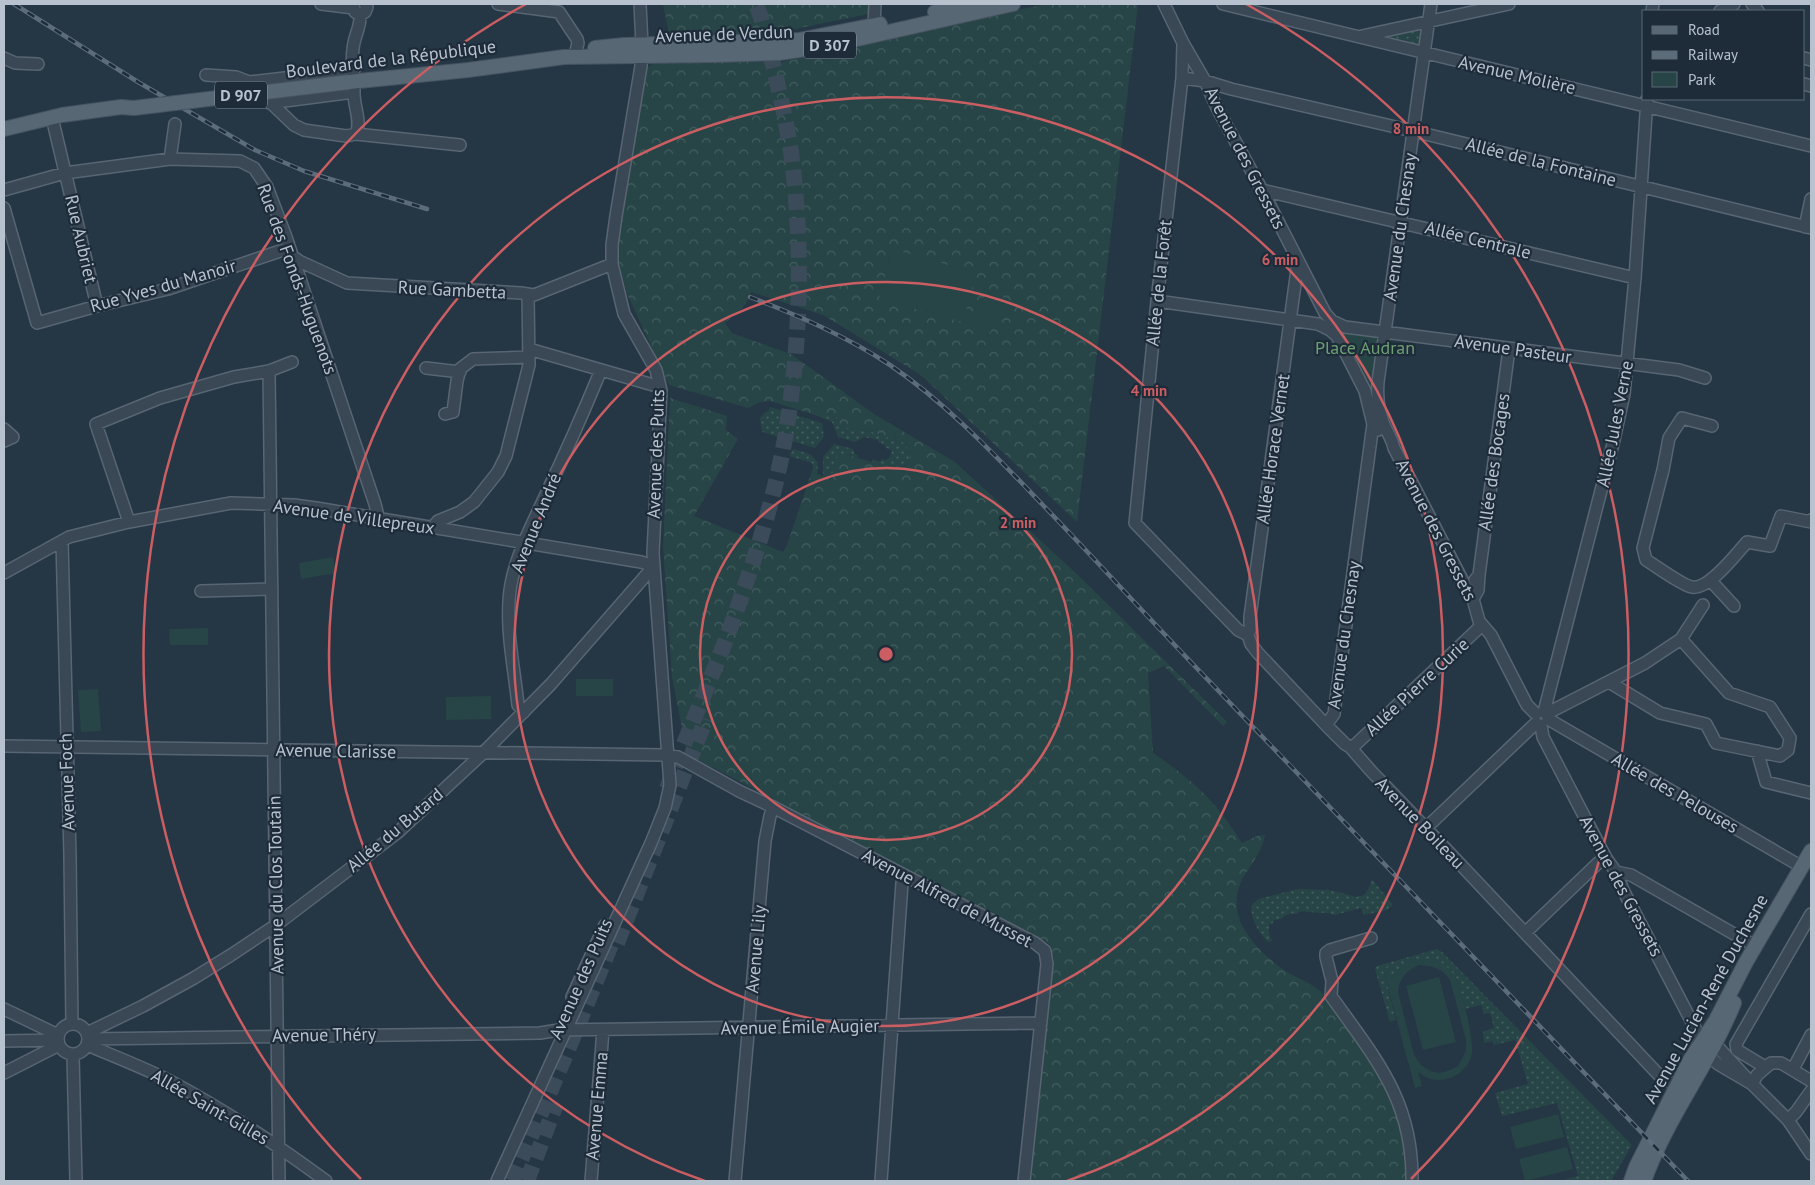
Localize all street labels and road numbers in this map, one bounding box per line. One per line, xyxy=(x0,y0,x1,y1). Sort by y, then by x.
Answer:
street label: Avenue de Verdun xyxy=(655,20,793,47)
road number: D 307 xyxy=(804,32,856,58)
street label: Boulevard de la République xyxy=(285,34,497,83)
street label: Avenue Molière xyxy=(1456,50,1578,99)
road number: D 907 xyxy=(215,82,267,108)
street label: Avenue des Gressets xyxy=(1200,83,1291,233)
street label: Allée de la Fontaine xyxy=(1464,132,1619,191)
street label: Avenue du Chesnay xyxy=(1378,151,1421,302)
street label: Rue des Fonds-Huguenots xyxy=(252,180,343,377)
street label: Rue Aubriet xyxy=(60,193,103,285)
street label: Allée Centrale xyxy=(1423,215,1533,264)
street label: Allée de la Forêt xyxy=(1140,219,1177,347)
street label: Rue Yves du Manoir xyxy=(87,254,238,317)
street label: Rue Gambetta xyxy=(397,275,507,304)
street label: Avenue Pasteur xyxy=(1453,329,1573,368)
street label: Allée Jules Verne xyxy=(1591,359,1638,489)
street label: Allée Horace Vernet xyxy=(1251,372,1294,525)
street label: Avenue des Puits xyxy=(642,389,669,519)
street label: Allée des Bocages xyxy=(1472,392,1515,532)
street label: Avenue des Gressets xyxy=(1391,455,1482,605)
street label: Avenue André xyxy=(505,469,566,576)
street label: Avenue de Villepreux xyxy=(272,494,436,539)
street label: Avenue du Chesnay xyxy=(1322,559,1365,710)
street label: Allée Pierre Curie xyxy=(1360,633,1473,741)
street label: Avenue Foch xyxy=(53,733,80,831)
street label: Avenue Clarisse xyxy=(275,738,397,763)
street label: Allée des Pelouses xyxy=(1608,747,1743,838)
street label: Avenue Boileau xyxy=(1371,772,1470,873)
street label: Allée du Butard xyxy=(342,783,448,877)
street label: Avenue du Clos Toutain xyxy=(262,795,289,975)
street label: Avenue des Gressets xyxy=(1575,811,1668,960)
street label: Avenue Alfred de Musset xyxy=(858,843,1036,952)
street label: Avenue Lucien-René Duchesne xyxy=(1638,890,1773,1108)
street label: Avenue Lily xyxy=(740,903,771,994)
street label: Avenue des Puits xyxy=(544,915,617,1043)
street label: Avenue Émile Augier xyxy=(720,1014,880,1039)
street label: Avenue Théry xyxy=(272,1022,377,1047)
street label: Avenue Emma xyxy=(580,1051,613,1161)
street label: Allée Saint-Gilles xyxy=(147,1064,273,1150)

